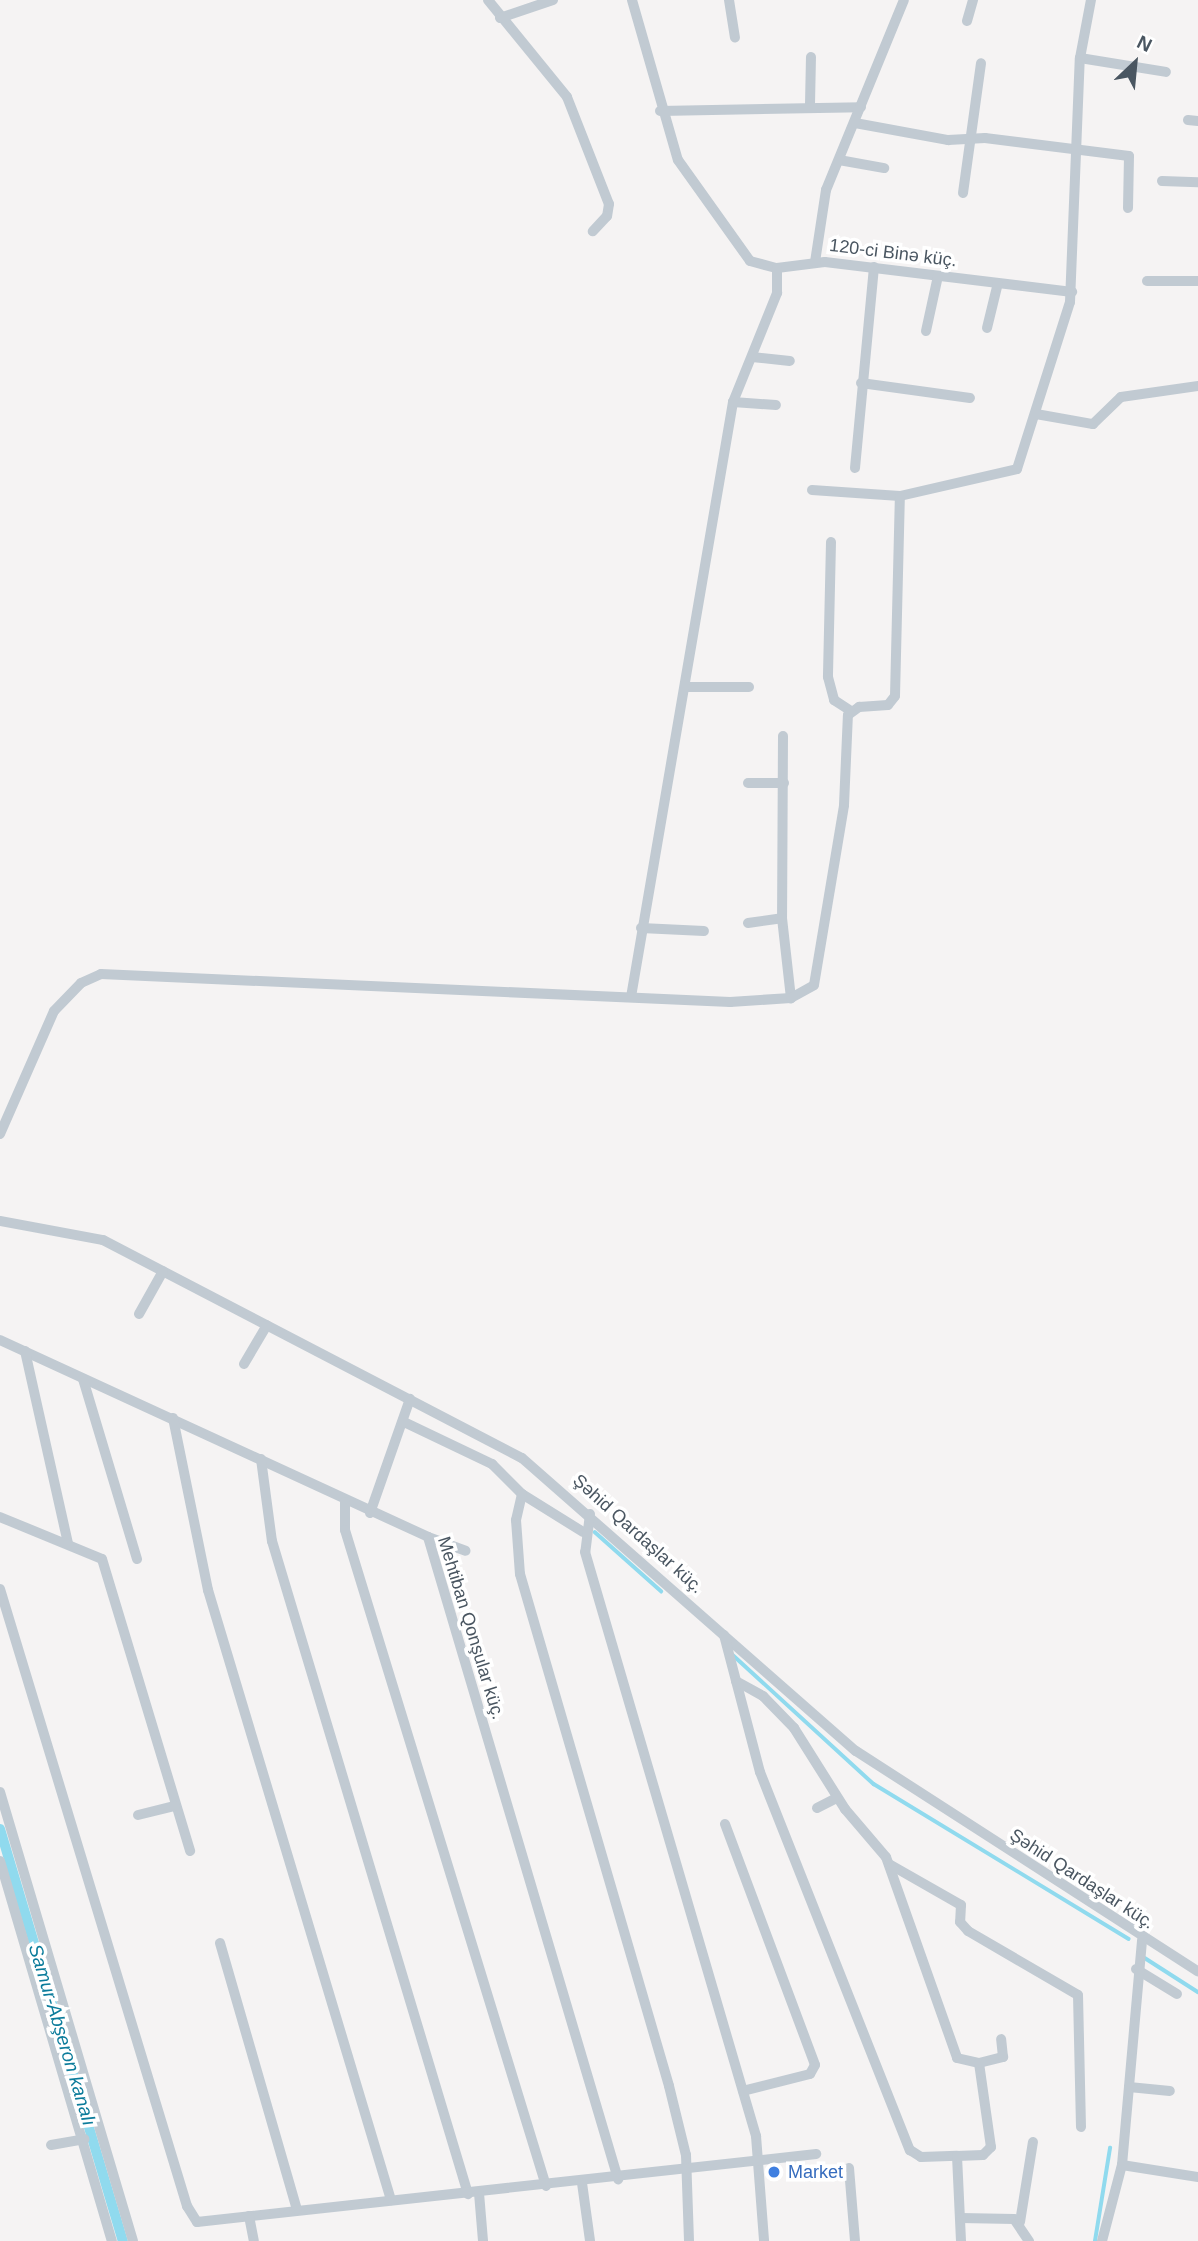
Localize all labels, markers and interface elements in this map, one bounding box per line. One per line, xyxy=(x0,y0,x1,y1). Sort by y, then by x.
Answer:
north arrow xyxy=(1100,28,1170,98)
text: N xyxy=(1134,31,1155,56)
street label: 120-ci Binə küç. xyxy=(828,234,958,272)
street label: Şəhid Qardaşlar küç. xyxy=(568,1470,708,1598)
street label: Mehtiban Qonşular küç. xyxy=(433,1534,509,1722)
street label: Şəhid Qardaşlar küç. xyxy=(1006,1824,1158,1934)
water label: Samur-Abşeron kanalı xyxy=(24,1941,100,2129)
place label: Market xyxy=(788,2161,843,2183)
marker: Market xyxy=(766,2164,782,2180)

